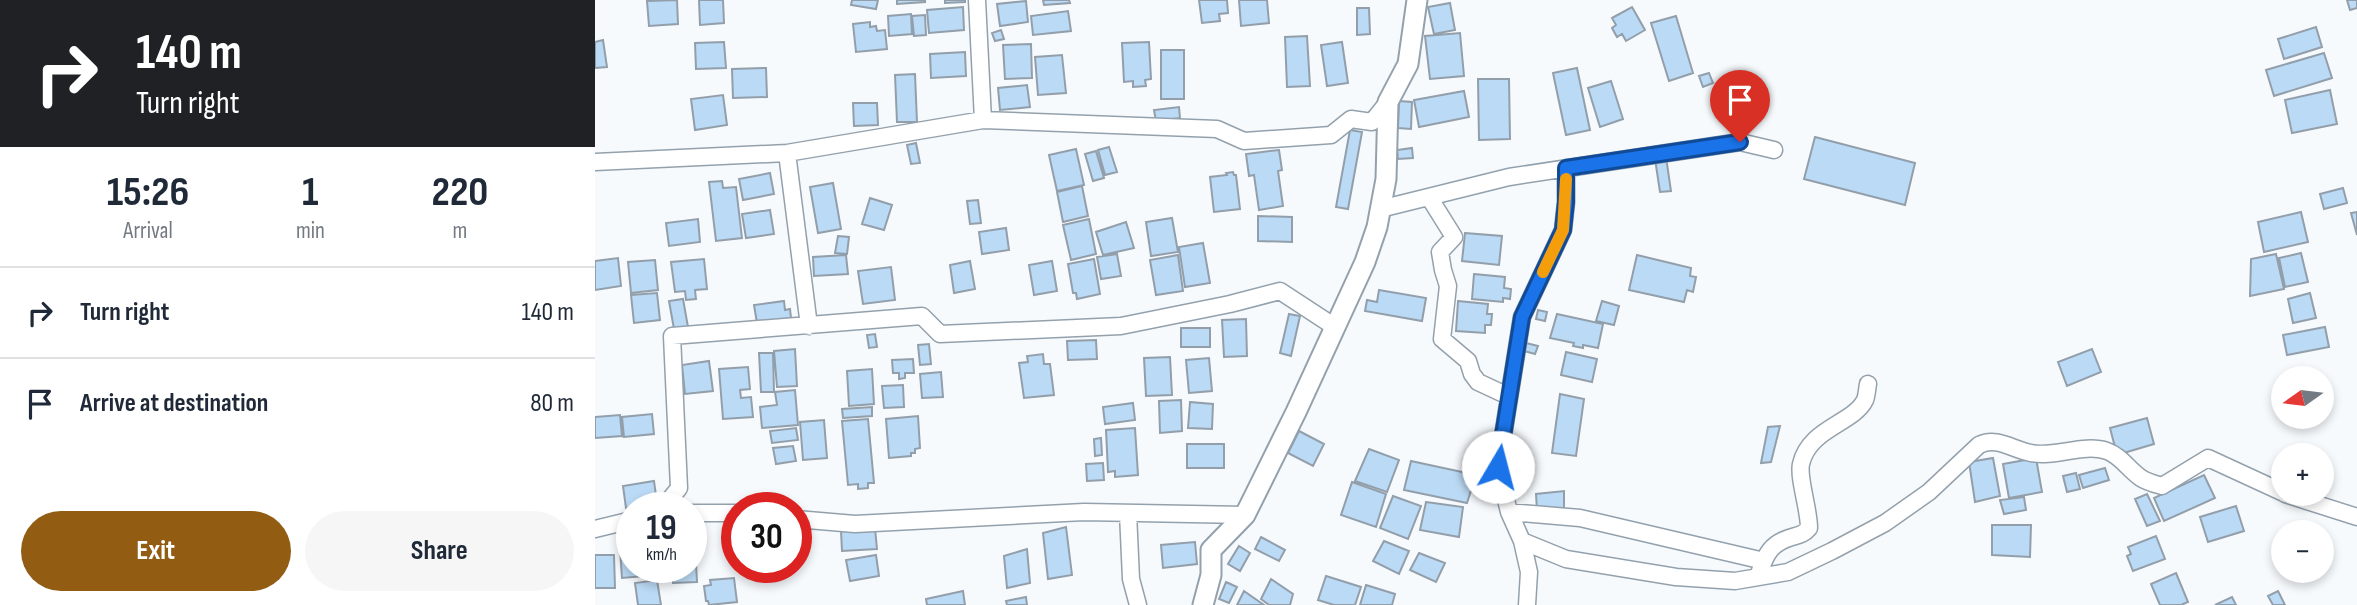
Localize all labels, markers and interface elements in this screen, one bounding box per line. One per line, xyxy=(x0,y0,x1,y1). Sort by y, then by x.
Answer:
text: 140 m xyxy=(136,24,242,83)
icon: right xyxy=(21,28,112,119)
pin xyxy=(1710,70,1770,142)
icon: arrive xyxy=(1721,81,1759,119)
text: Turn right xyxy=(136,84,240,123)
text: 15:26 xyxy=(107,167,189,218)
text: 1 xyxy=(302,167,319,218)
text: 220 xyxy=(431,167,488,218)
text: Arrival xyxy=(123,217,173,245)
text: min xyxy=(296,217,325,245)
text: m xyxy=(453,217,467,245)
icon: right xyxy=(21,294,59,332)
text: Turn right xyxy=(80,297,169,328)
text: 140 m xyxy=(522,297,574,328)
north arrow xyxy=(2271,366,2335,429)
map controls xyxy=(2271,366,2334,583)
icon: arrive xyxy=(21,385,59,423)
text: Arrive at destination xyxy=(80,388,268,419)
text: 80 m xyxy=(530,388,574,419)
position arrow xyxy=(1461,430,1535,504)
button: + xyxy=(2271,443,2334,506)
speed limit sign: 30 xyxy=(721,492,812,583)
text: 19 xyxy=(646,507,677,550)
button: Exit xyxy=(21,511,291,591)
button: Share xyxy=(305,511,574,591)
button: − xyxy=(2271,520,2334,583)
text: km/h xyxy=(646,544,677,565)

